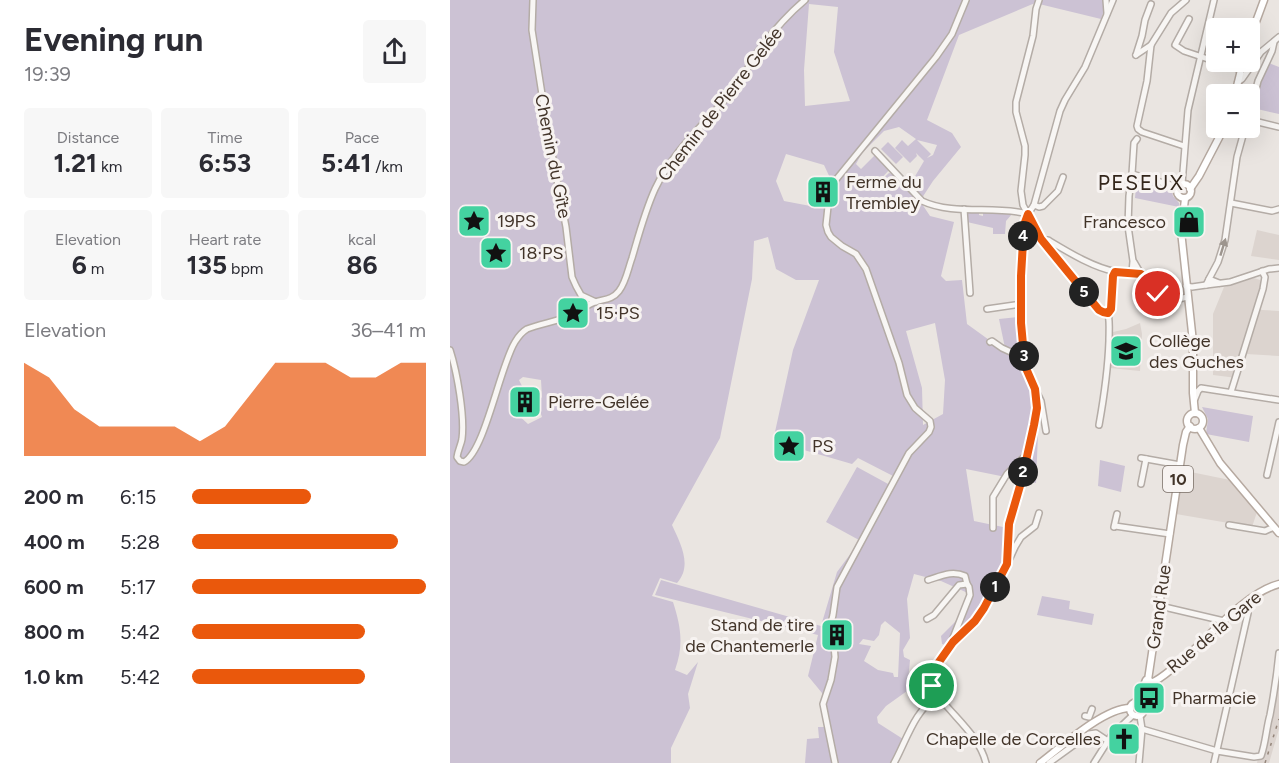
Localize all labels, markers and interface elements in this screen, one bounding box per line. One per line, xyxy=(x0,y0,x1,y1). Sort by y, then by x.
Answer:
map controls xyxy=(1206,18,1260,138)
button: + xyxy=(1206,18,1260,72)
text: Evening run xyxy=(24,20,203,59)
button: share xyxy=(363,20,426,83)
street label: Chemin de Pierre Gelée xyxy=(653,22,787,186)
text: 19:39 xyxy=(24,62,71,86)
button: − xyxy=(1206,84,1260,138)
street label: Chemin du Gîte xyxy=(530,92,576,220)
text: Distance xyxy=(57,128,119,147)
text: Time xyxy=(208,128,242,147)
text: Pace xyxy=(345,128,379,147)
text: 1.21 xyxy=(54,147,97,179)
text: 6:53 xyxy=(199,147,251,179)
text: 5:41 xyxy=(321,147,371,179)
text: km xyxy=(97,157,122,176)
text: /km xyxy=(371,157,403,176)
district label: PESEUX xyxy=(1098,170,1184,195)
place label: Ferme du Trembley xyxy=(846,171,922,214)
building icon: Ferme du Trembley xyxy=(805,174,841,210)
place icon: 19PS xyxy=(456,203,492,239)
shop icon: Francesco xyxy=(1171,204,1207,240)
place label: 19PS xyxy=(497,210,536,232)
place label: Francesco xyxy=(1083,211,1166,233)
pin: 4 xyxy=(1008,221,1038,251)
text: 4 xyxy=(1018,226,1028,245)
text: Elevation xyxy=(55,230,121,249)
text: Heart rate xyxy=(189,230,261,249)
text: kcal xyxy=(348,230,376,249)
place icon: 18·PS xyxy=(478,235,514,271)
one-way arrow xyxy=(1219,238,1228,256)
place label: 18·PS xyxy=(519,242,564,264)
text: 6 xyxy=(72,249,87,281)
text: 135 xyxy=(187,249,227,281)
text: 86 xyxy=(347,249,378,281)
text: m xyxy=(87,259,104,278)
text: bpm xyxy=(227,259,263,278)
pin xyxy=(1132,268,1183,319)
pin: 5 xyxy=(1069,277,1099,307)
icon: check xyxy=(1141,277,1174,310)
text: 5 xyxy=(1079,282,1089,301)
place icon: 15·PS xyxy=(555,295,591,331)
place label: 15·PS xyxy=(596,302,640,324)
text: Elevation xyxy=(24,318,106,342)
text: 36–41 m xyxy=(350,318,426,342)
place label: Collège des Guches xyxy=(1149,330,1244,373)
school or university icon: Collège des Guches xyxy=(1108,333,1144,369)
pin: 3 xyxy=(1009,341,1039,371)
text: 3 xyxy=(1020,346,1028,365)
building icon: Pierre-Gelée xyxy=(507,384,543,420)
place label: Pierre-Gelée xyxy=(548,391,649,413)
place icon: PS xyxy=(771,428,807,464)
place label: PS xyxy=(812,435,833,457)
pin: 2 xyxy=(1008,457,1038,487)
text: 2 xyxy=(1018,462,1028,481)
road number: 10 xyxy=(1163,466,1193,492)
text: 200 m xyxy=(24,485,84,509)
text: 6:15 xyxy=(120,485,156,509)
text: 400 m xyxy=(24,530,85,554)
text: 5:28 xyxy=(120,530,160,554)
street label: Grand Rue xyxy=(1142,563,1176,651)
pin: 1 xyxy=(980,572,1010,602)
text: 600 m xyxy=(24,575,84,599)
text: 5:17 xyxy=(120,575,156,599)
text: 1 xyxy=(992,577,998,596)
street label: Rue de la Gare xyxy=(1162,586,1266,678)
place label: Stand de tire de Chantemerle xyxy=(685,614,814,657)
building icon: Stand de tire de Chantemerle xyxy=(819,617,855,653)
text: 800 m xyxy=(24,620,84,644)
text: 5:42 xyxy=(120,620,160,644)
pin xyxy=(906,660,957,711)
text: 1.0 km xyxy=(24,665,83,689)
text: 5:42 xyxy=(120,665,160,689)
icon: arrive xyxy=(915,669,948,702)
bus stop icon: Pharmacie xyxy=(1131,680,1167,716)
place label: Pharmacie xyxy=(1172,687,1256,709)
church icon: Chapelle de Corcelles xyxy=(1106,721,1142,757)
place label: Chapelle de Corcelles xyxy=(926,728,1101,750)

